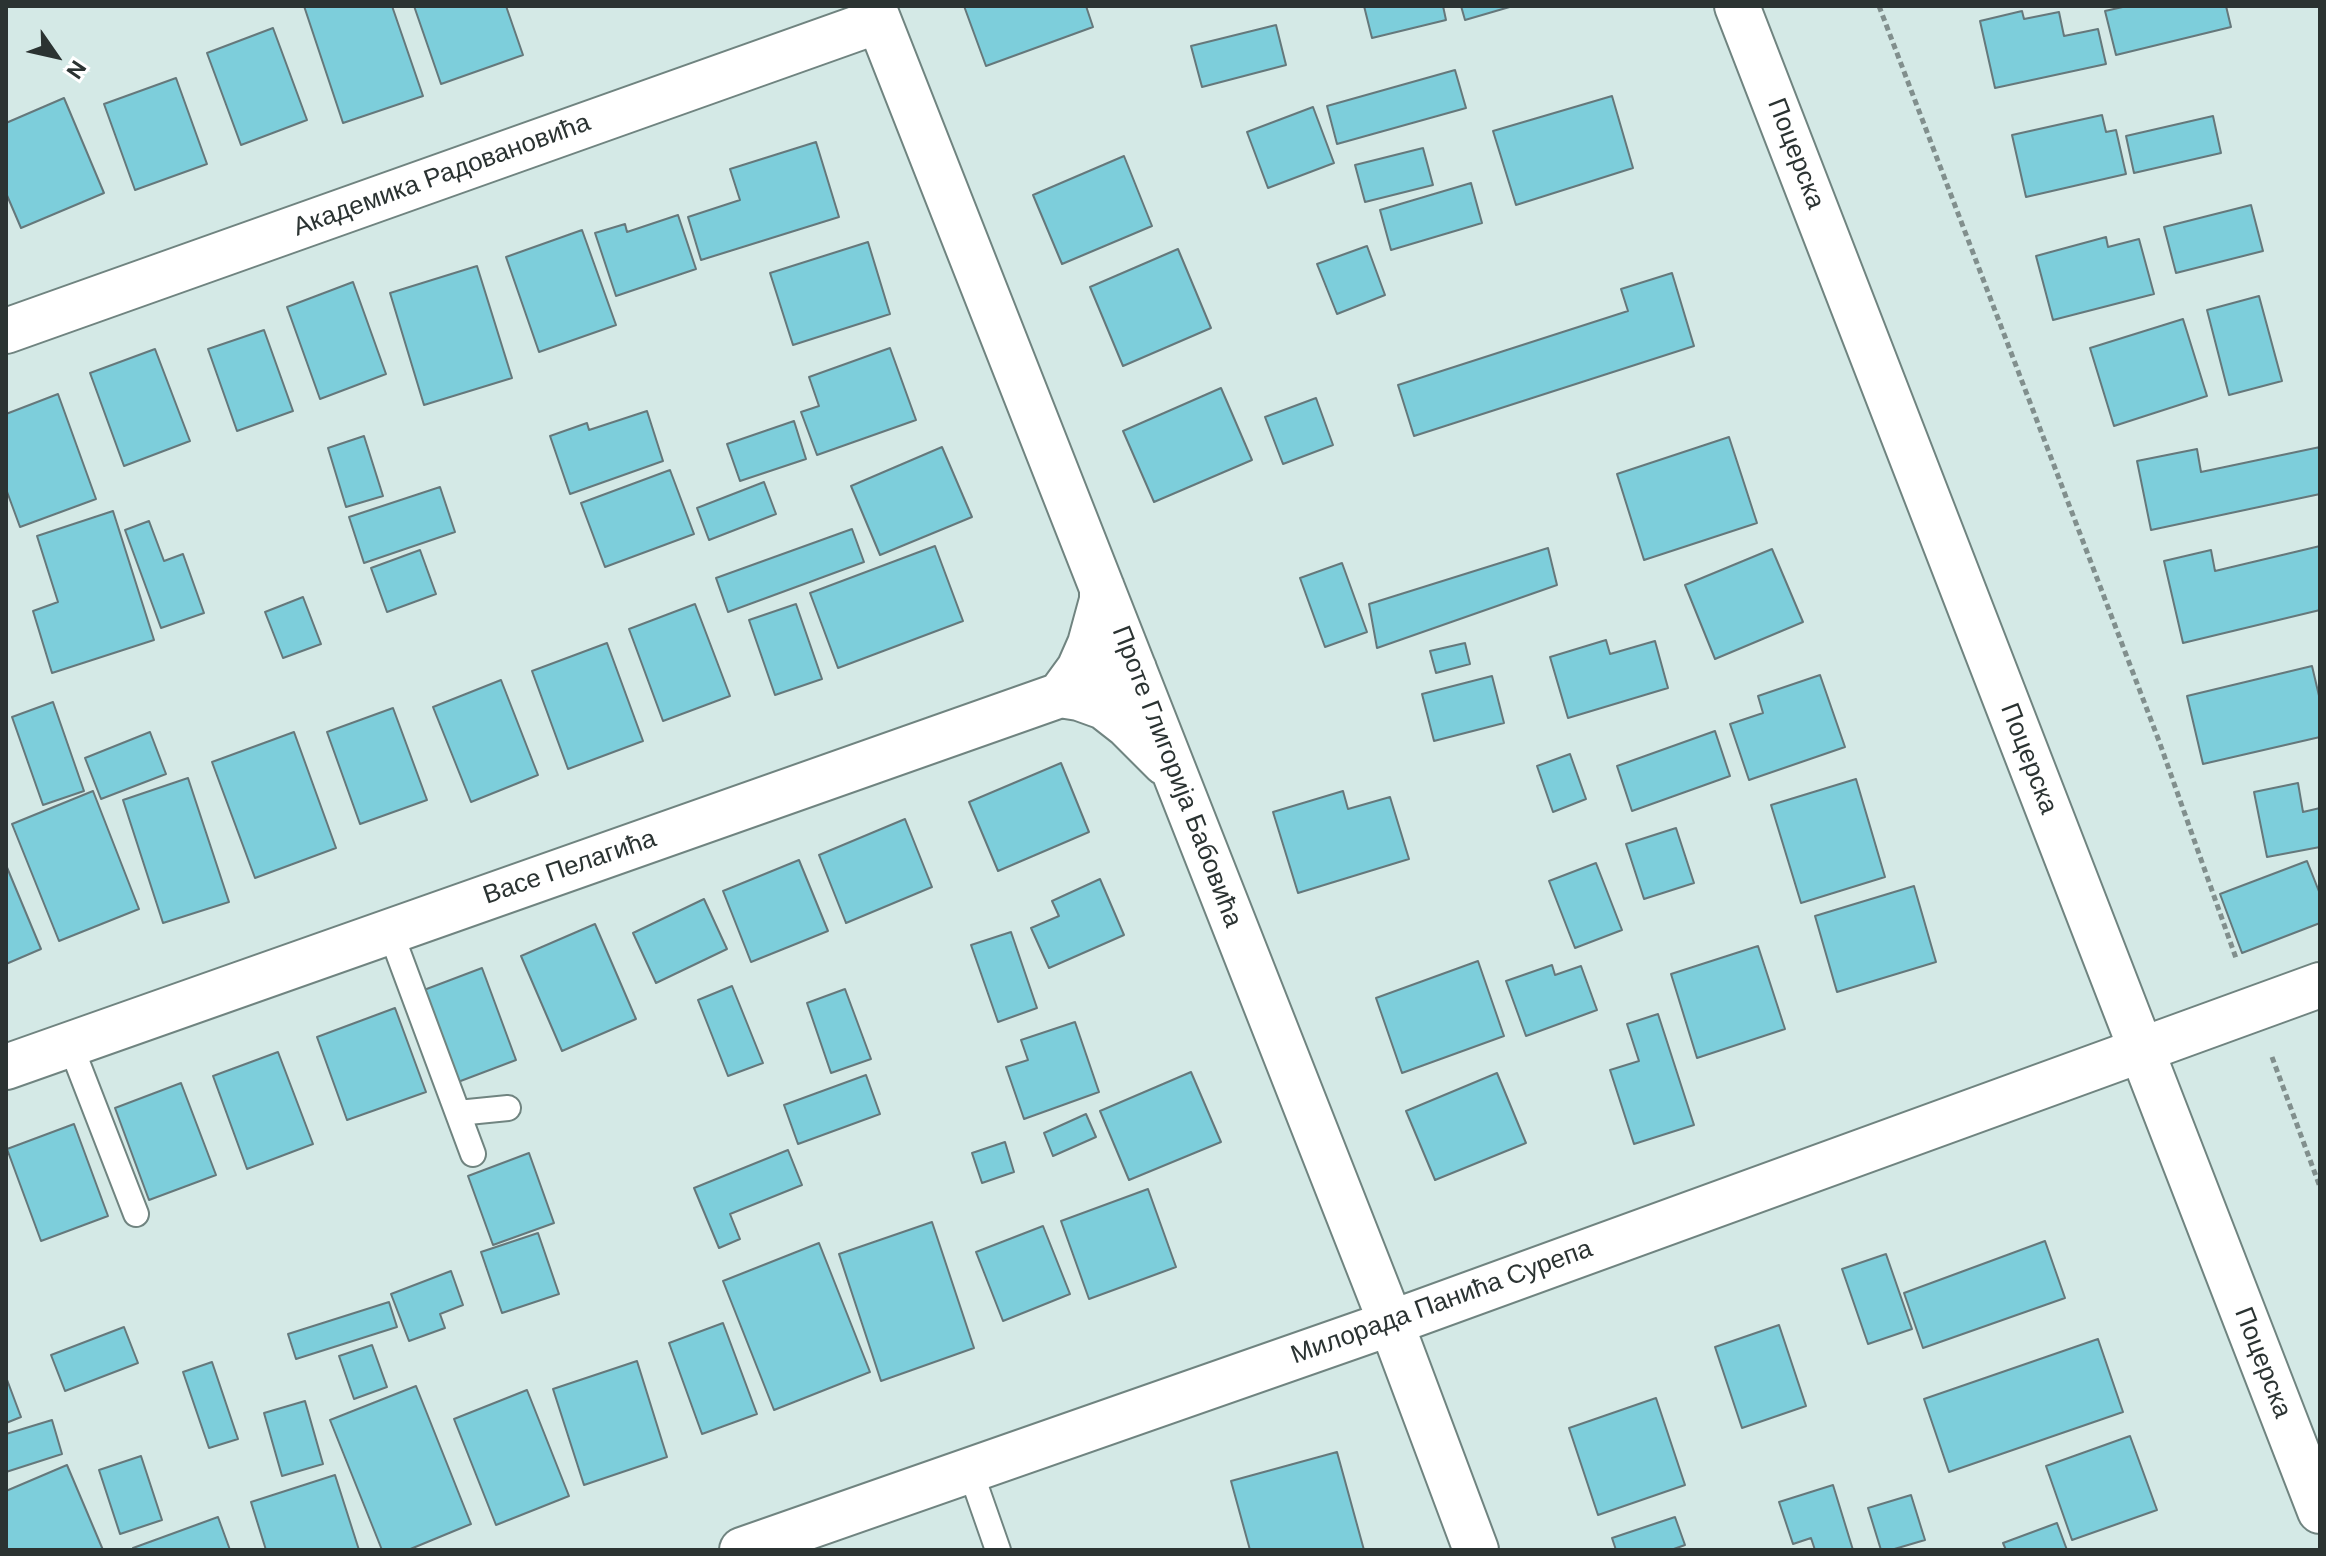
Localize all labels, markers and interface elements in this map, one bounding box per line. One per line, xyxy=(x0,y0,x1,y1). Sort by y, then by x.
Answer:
north arrow xyxy=(16,16,96,96)
text: N xyxy=(60,55,93,84)
street label: Поцерска xyxy=(1760,94,1830,214)
street label: Академика Радовановића xyxy=(289,108,595,244)
street label: Проте Глигорија Бабовића xyxy=(1104,622,1248,932)
street label: Поцерска xyxy=(1993,699,2063,819)
street label: Васе Пелагића xyxy=(479,824,661,912)
street label: Милорада Панића Сурепа xyxy=(1287,1234,1597,1372)
street label: Поцерска xyxy=(2227,1303,2297,1423)

